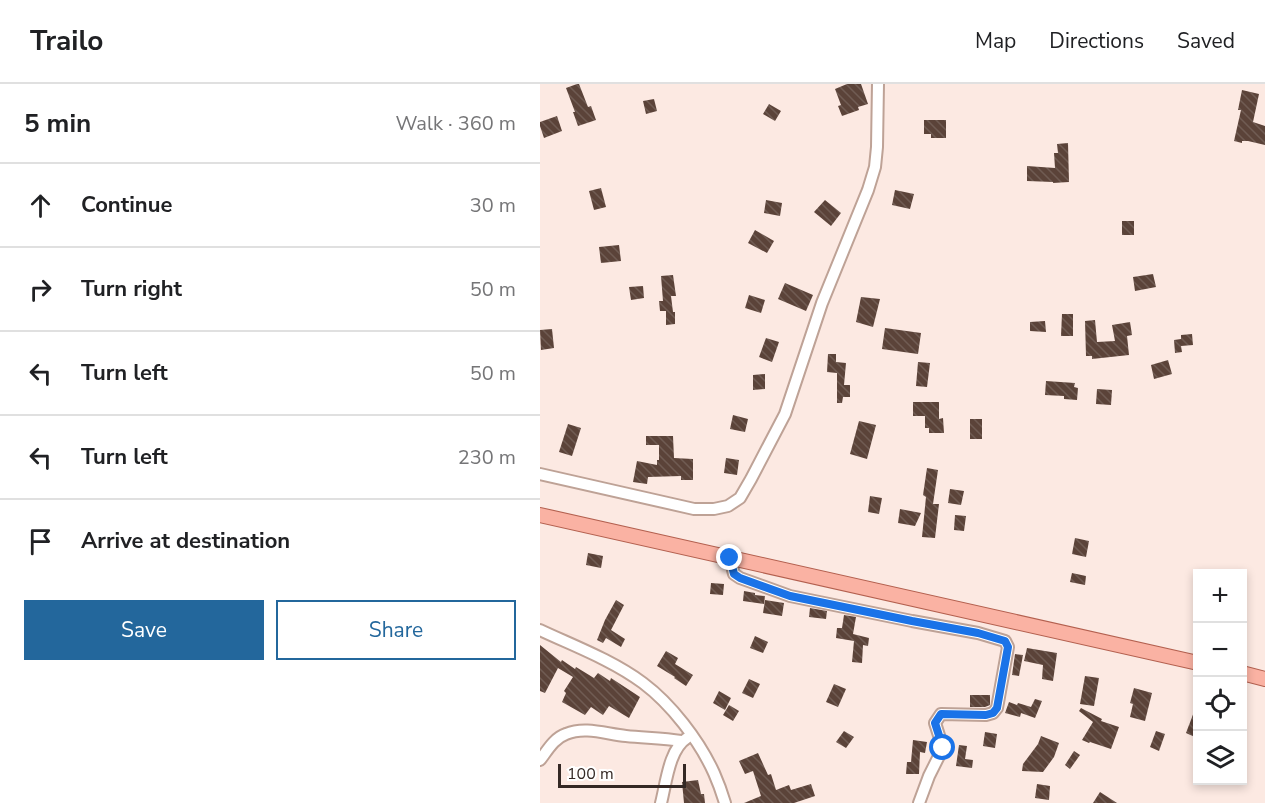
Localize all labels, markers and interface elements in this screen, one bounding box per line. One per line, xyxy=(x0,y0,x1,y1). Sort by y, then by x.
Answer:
text: Trailo xyxy=(30,22,103,60)
text: Map xyxy=(975,27,1016,55)
text: Directions xyxy=(1049,27,1144,55)
text: Saved xyxy=(1177,27,1235,55)
text: 5 min xyxy=(24,106,91,141)
text: Walk · 360 m xyxy=(396,110,516,137)
icon: ahead xyxy=(24,189,57,222)
text: Continue xyxy=(81,190,172,220)
text: 30 m xyxy=(470,192,516,219)
icon: right xyxy=(24,273,57,306)
text: Turn right xyxy=(81,274,182,304)
text: 50 m xyxy=(470,276,516,303)
icon: left xyxy=(24,357,57,390)
text: Turn left xyxy=(81,358,168,388)
text: 50 m xyxy=(470,360,516,387)
icon: left xyxy=(24,441,57,474)
text: Turn left xyxy=(81,442,168,472)
text: 230 m xyxy=(458,444,516,471)
icon: arrive xyxy=(24,525,57,558)
text: Arrive at destination xyxy=(81,526,290,556)
route end xyxy=(716,544,742,570)
map controls xyxy=(1193,569,1247,785)
button: + xyxy=(1193,569,1247,623)
button: Save xyxy=(24,600,264,660)
button: Share xyxy=(276,600,516,660)
button: − xyxy=(1193,623,1247,677)
button: locate xyxy=(1193,677,1247,731)
button: layers xyxy=(1193,731,1247,785)
route start xyxy=(929,734,955,760)
scale bar xyxy=(558,761,686,788)
text: 100 m xyxy=(567,763,614,785)

